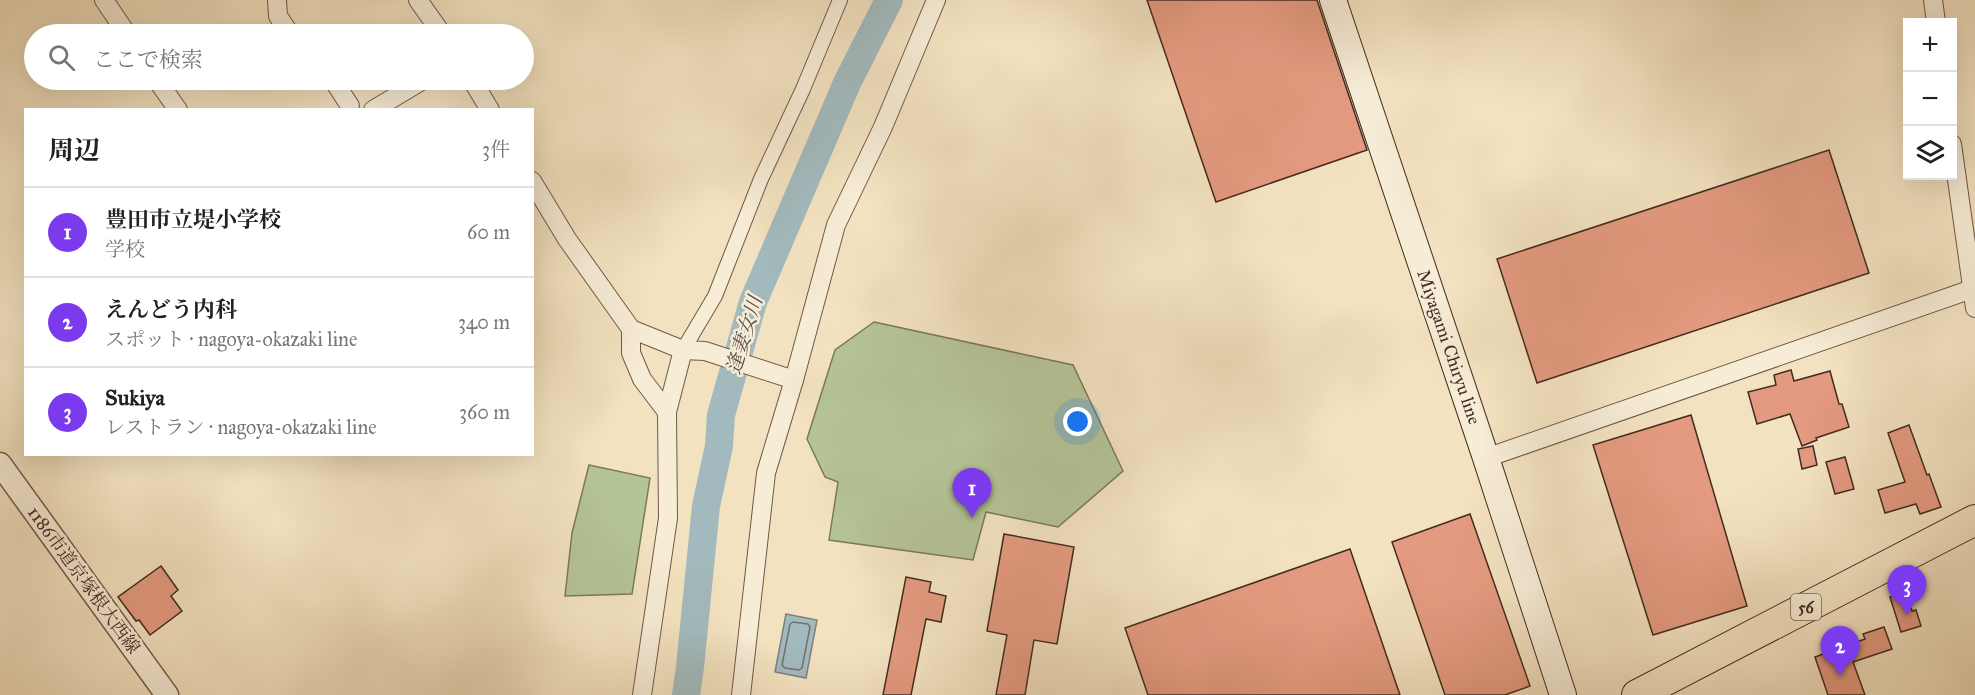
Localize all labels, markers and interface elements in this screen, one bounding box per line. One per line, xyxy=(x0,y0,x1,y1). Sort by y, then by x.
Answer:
map controls xyxy=(1903,18,1957,180)
button: + xyxy=(1903,18,1957,72)
search box xyxy=(24,24,534,90)
icon: search xyxy=(45,41,78,74)
text: ここで検索 xyxy=(93,46,203,73)
button: − xyxy=(1903,72,1957,126)
button: layers xyxy=(1903,126,1957,180)
text: 周辺 xyxy=(48,134,100,166)
text: 3件 xyxy=(482,137,510,161)
text: 豊田市立堤小学校 xyxy=(105,206,281,233)
text: 1 xyxy=(64,220,71,244)
text: 60 m xyxy=(467,220,510,244)
text: 学校 xyxy=(105,237,145,261)
street label: Miyagami Chiryu line xyxy=(1411,267,1486,428)
water label: 逢妻女川 xyxy=(721,291,768,377)
text: えんどう内科 xyxy=(105,296,237,323)
text: 2 xyxy=(63,310,72,334)
text: 340 m xyxy=(458,310,510,334)
text: スポット · nagoya-okazaki line xyxy=(105,327,357,351)
text: Sukiya xyxy=(105,384,165,411)
text: 3 xyxy=(64,400,72,424)
text: 360 m xyxy=(459,400,510,424)
your location xyxy=(1063,407,1092,436)
text: レストラン · nagoya-okazaki line xyxy=(105,415,377,439)
pin: 1 xyxy=(952,468,992,518)
street label: 1186市道京塚根大西線 xyxy=(23,502,145,658)
pin: 3 xyxy=(1888,566,1926,615)
road number: 56 xyxy=(1791,594,1821,620)
pin: 2 xyxy=(1820,626,1860,676)

